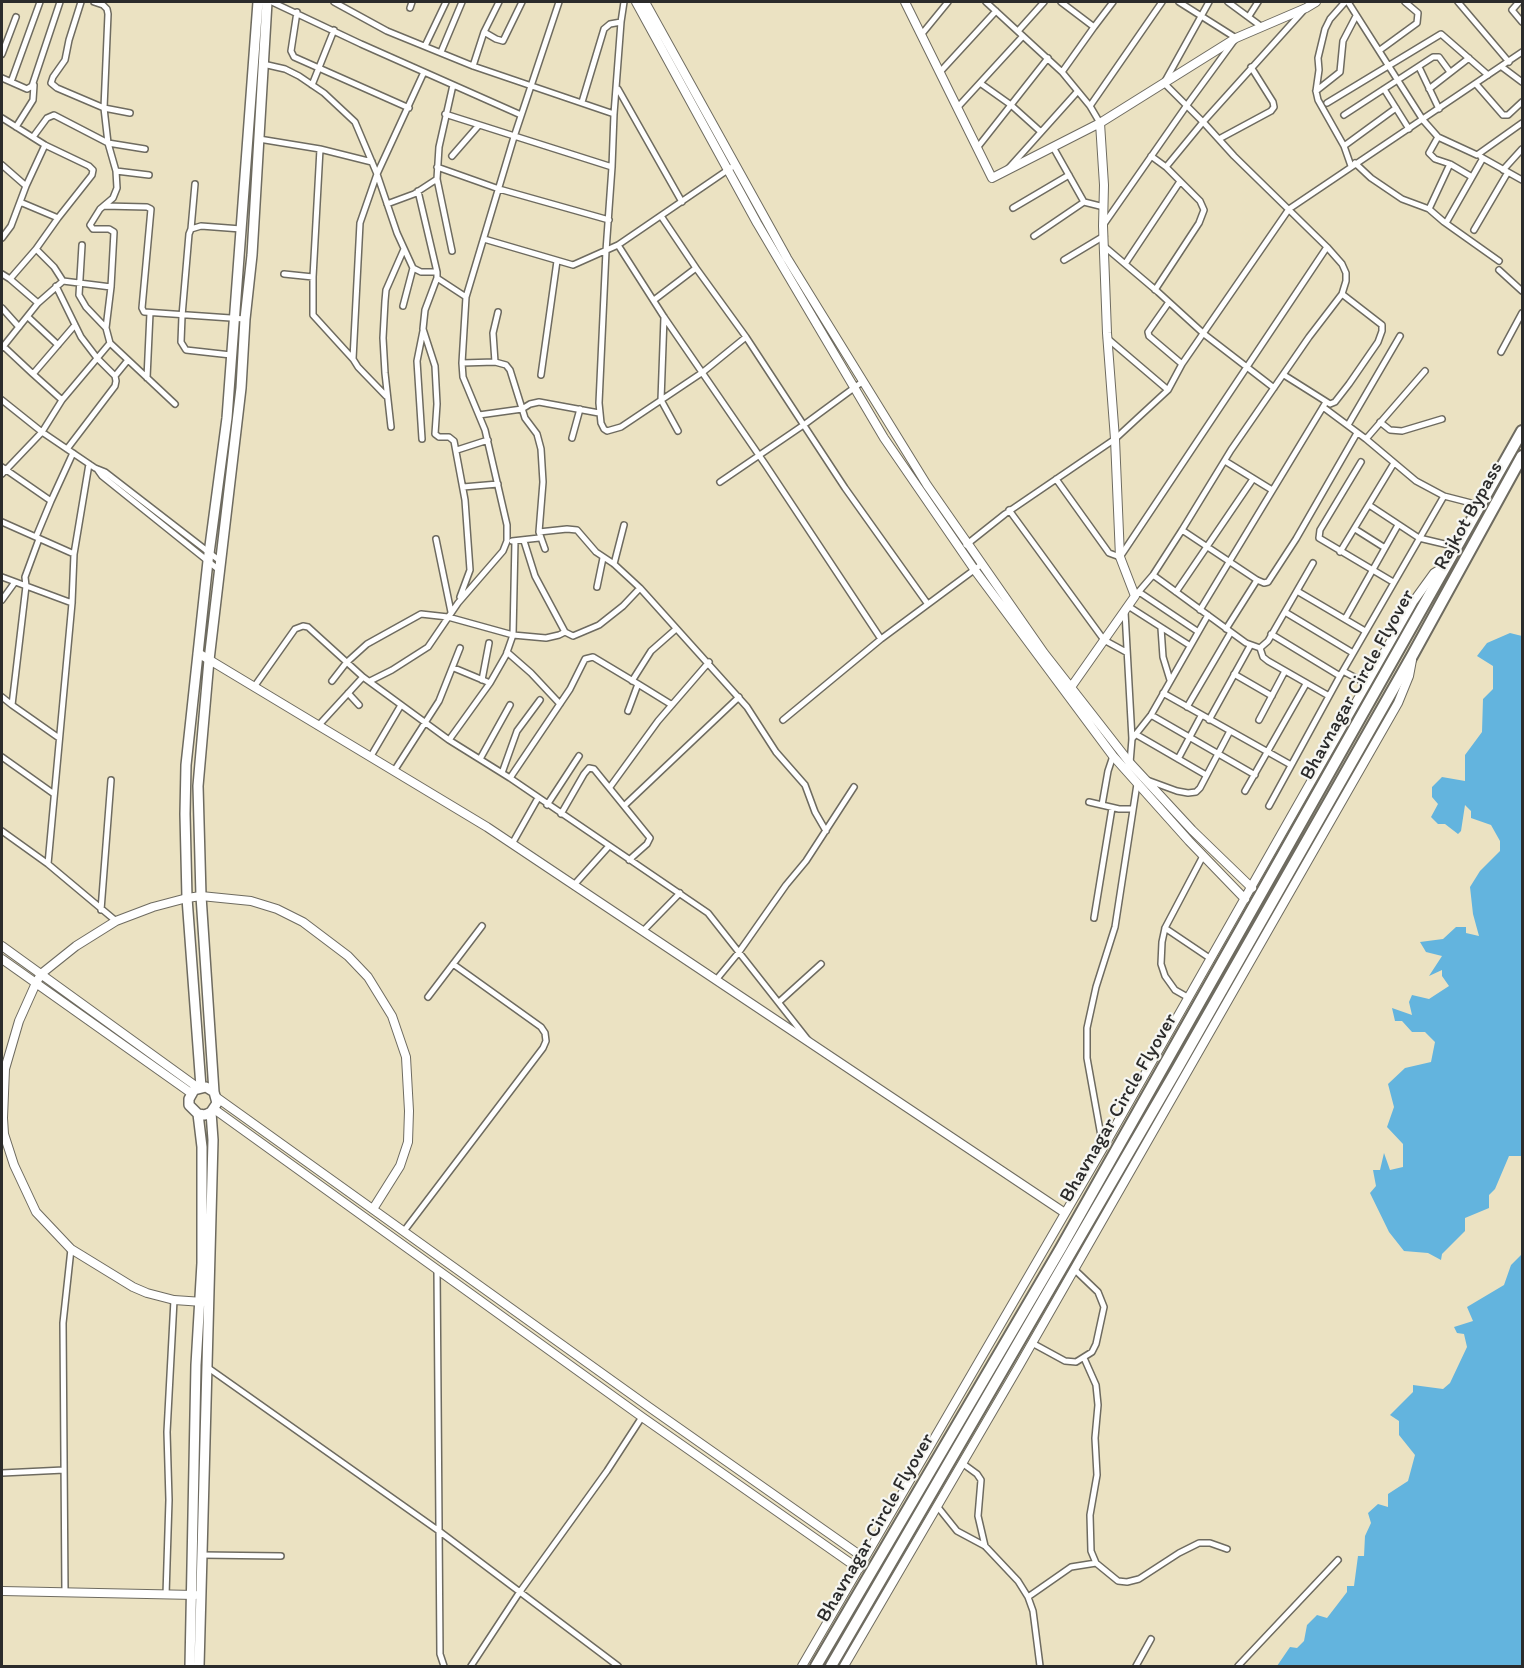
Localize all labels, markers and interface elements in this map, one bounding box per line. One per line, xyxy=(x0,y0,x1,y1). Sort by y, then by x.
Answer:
street label: Rajkot Bypass xyxy=(1429,458,1509,574)
street label: Bhavnagar Circle Flyover xyxy=(1296,586,1420,784)
street label: Bhavnagar Circle Flyover xyxy=(1055,1009,1183,1207)
street label: Bhavnagar Circle Flyover xyxy=(812,1429,940,1627)

